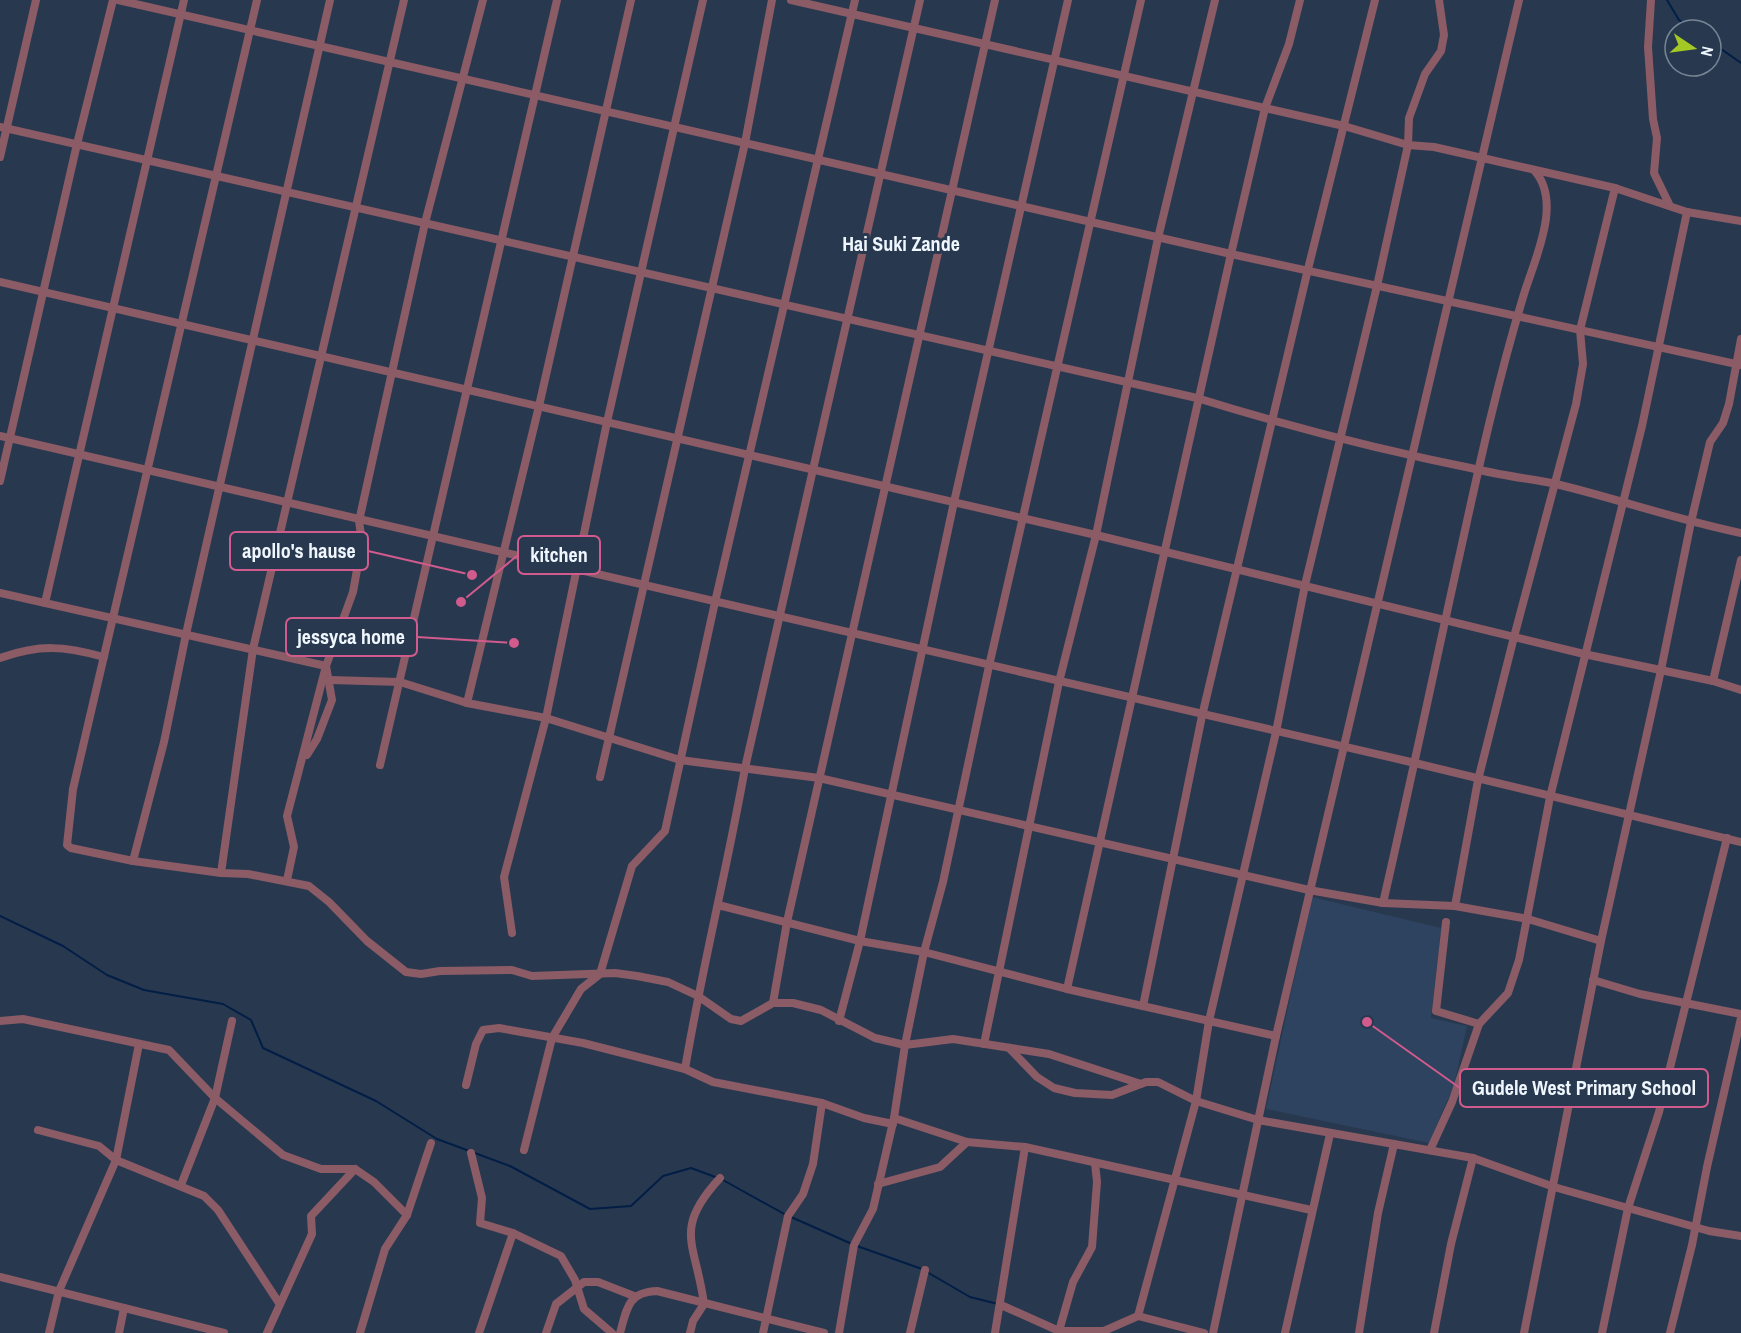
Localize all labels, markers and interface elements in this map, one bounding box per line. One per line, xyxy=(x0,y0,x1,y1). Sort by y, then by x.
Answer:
north arrow xyxy=(1663,18,1723,78)
text: N xyxy=(1696,44,1719,58)
district label: Hai Suki Zande xyxy=(842,230,960,257)
callout: apollo's hause xyxy=(230,532,368,570)
callout: kitchen xyxy=(518,536,600,574)
text: apollo's hause xyxy=(242,537,356,564)
text: kitchen xyxy=(530,541,588,568)
callout: jessyca home xyxy=(286,618,417,656)
text: jessyca home xyxy=(296,623,405,650)
callout: Gudele West Primary School xyxy=(1460,1069,1708,1107)
text: Gudele West Primary School xyxy=(1472,1074,1696,1101)

